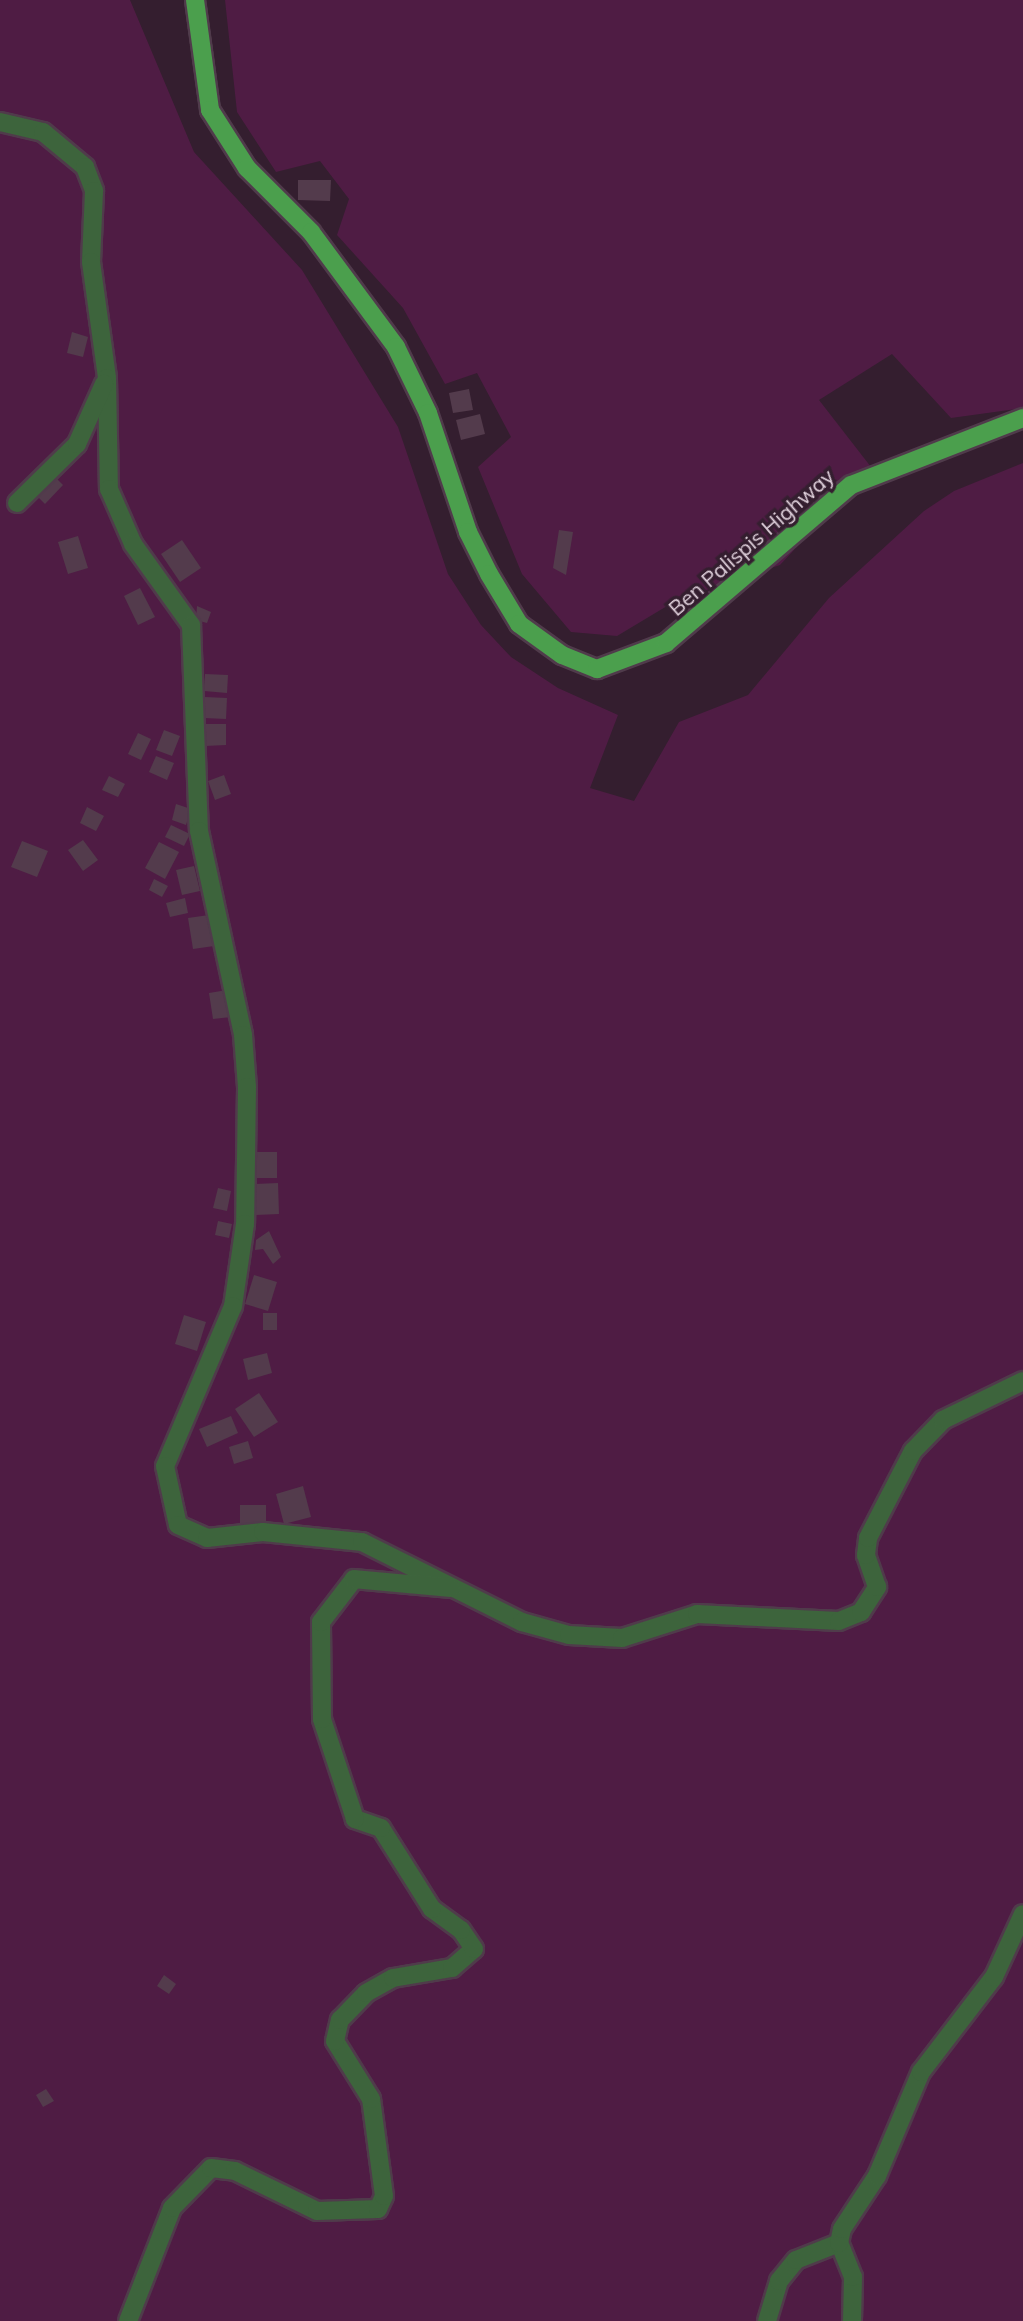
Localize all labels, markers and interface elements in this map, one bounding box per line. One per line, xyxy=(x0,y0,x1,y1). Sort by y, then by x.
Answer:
street label: Ben Palispis Highway xyxy=(663,463,839,621)

